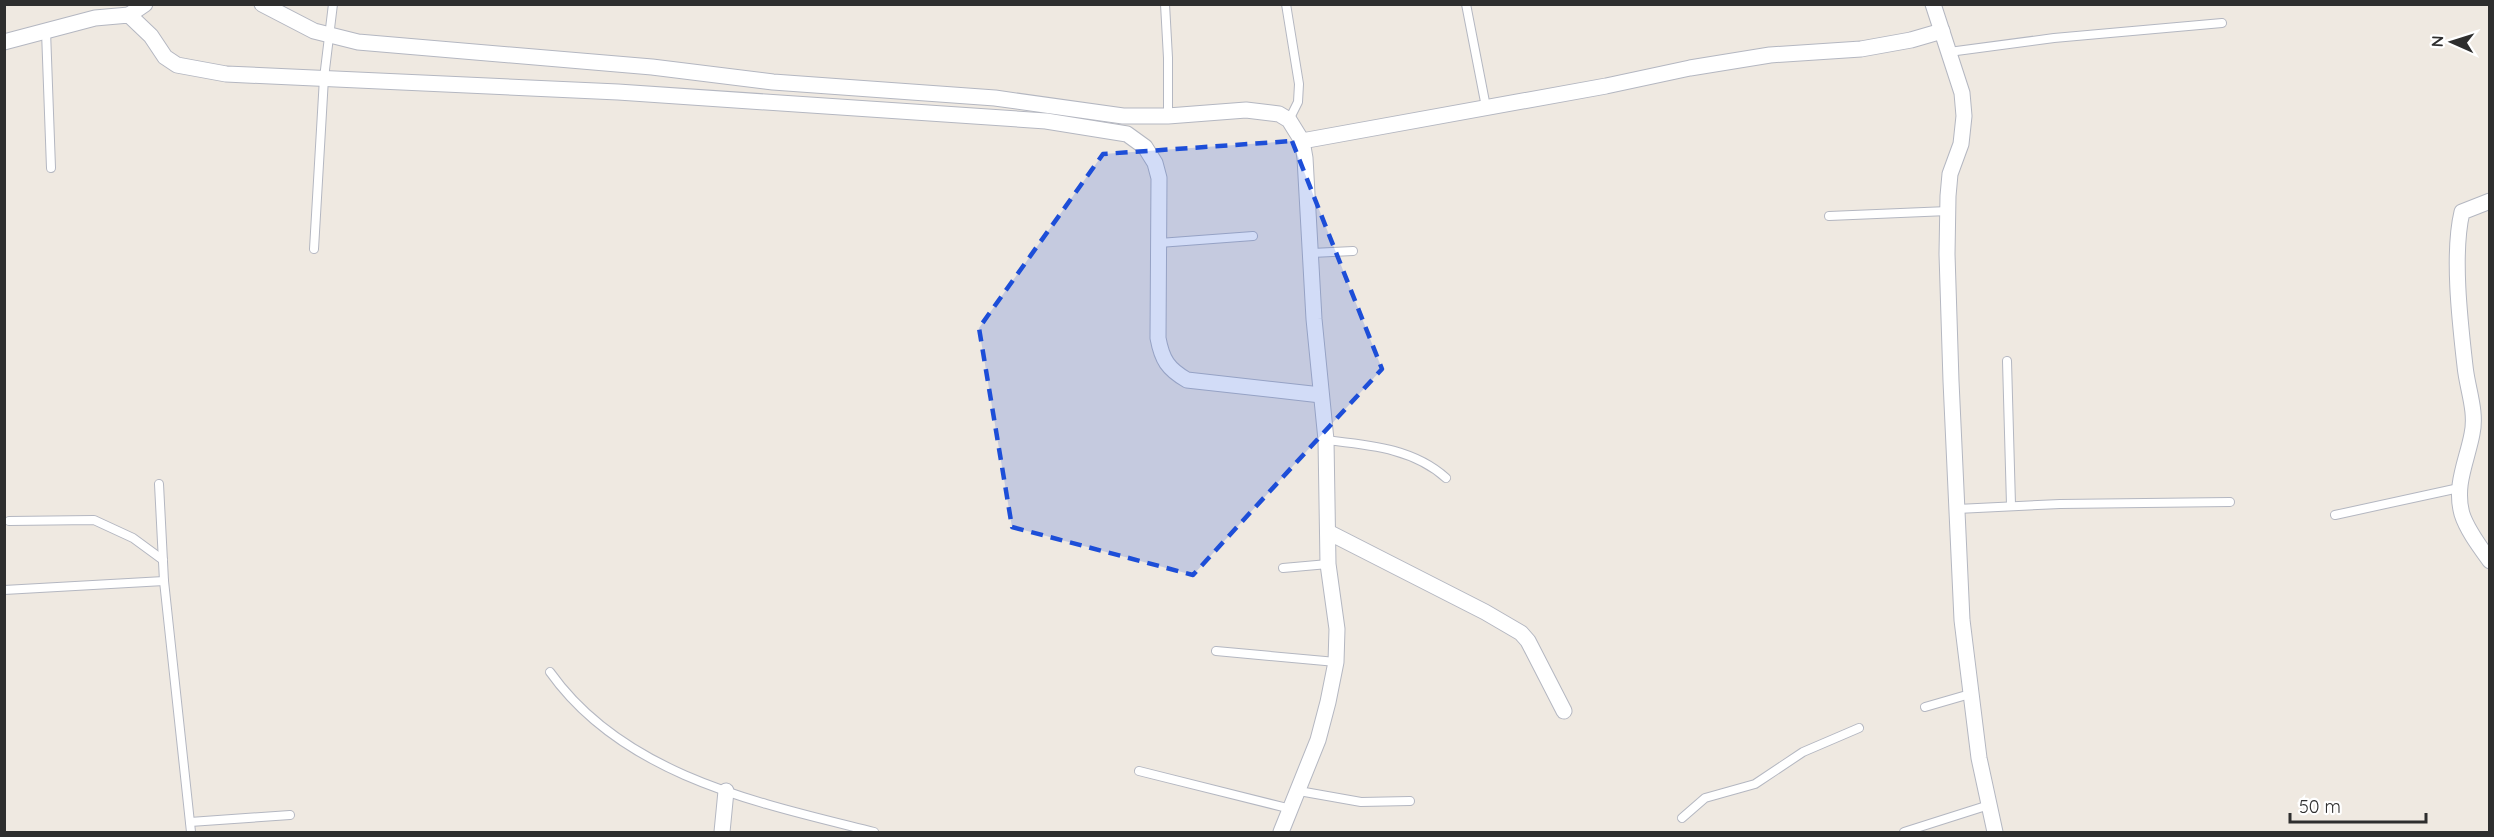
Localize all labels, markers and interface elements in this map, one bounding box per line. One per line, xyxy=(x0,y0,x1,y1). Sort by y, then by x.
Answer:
north arrow xyxy=(2422,12,2482,72)
text: N xyxy=(2427,35,2447,48)
scale bar xyxy=(2290,786,2426,824)
text: 50 m xyxy=(2299,795,2341,818)

